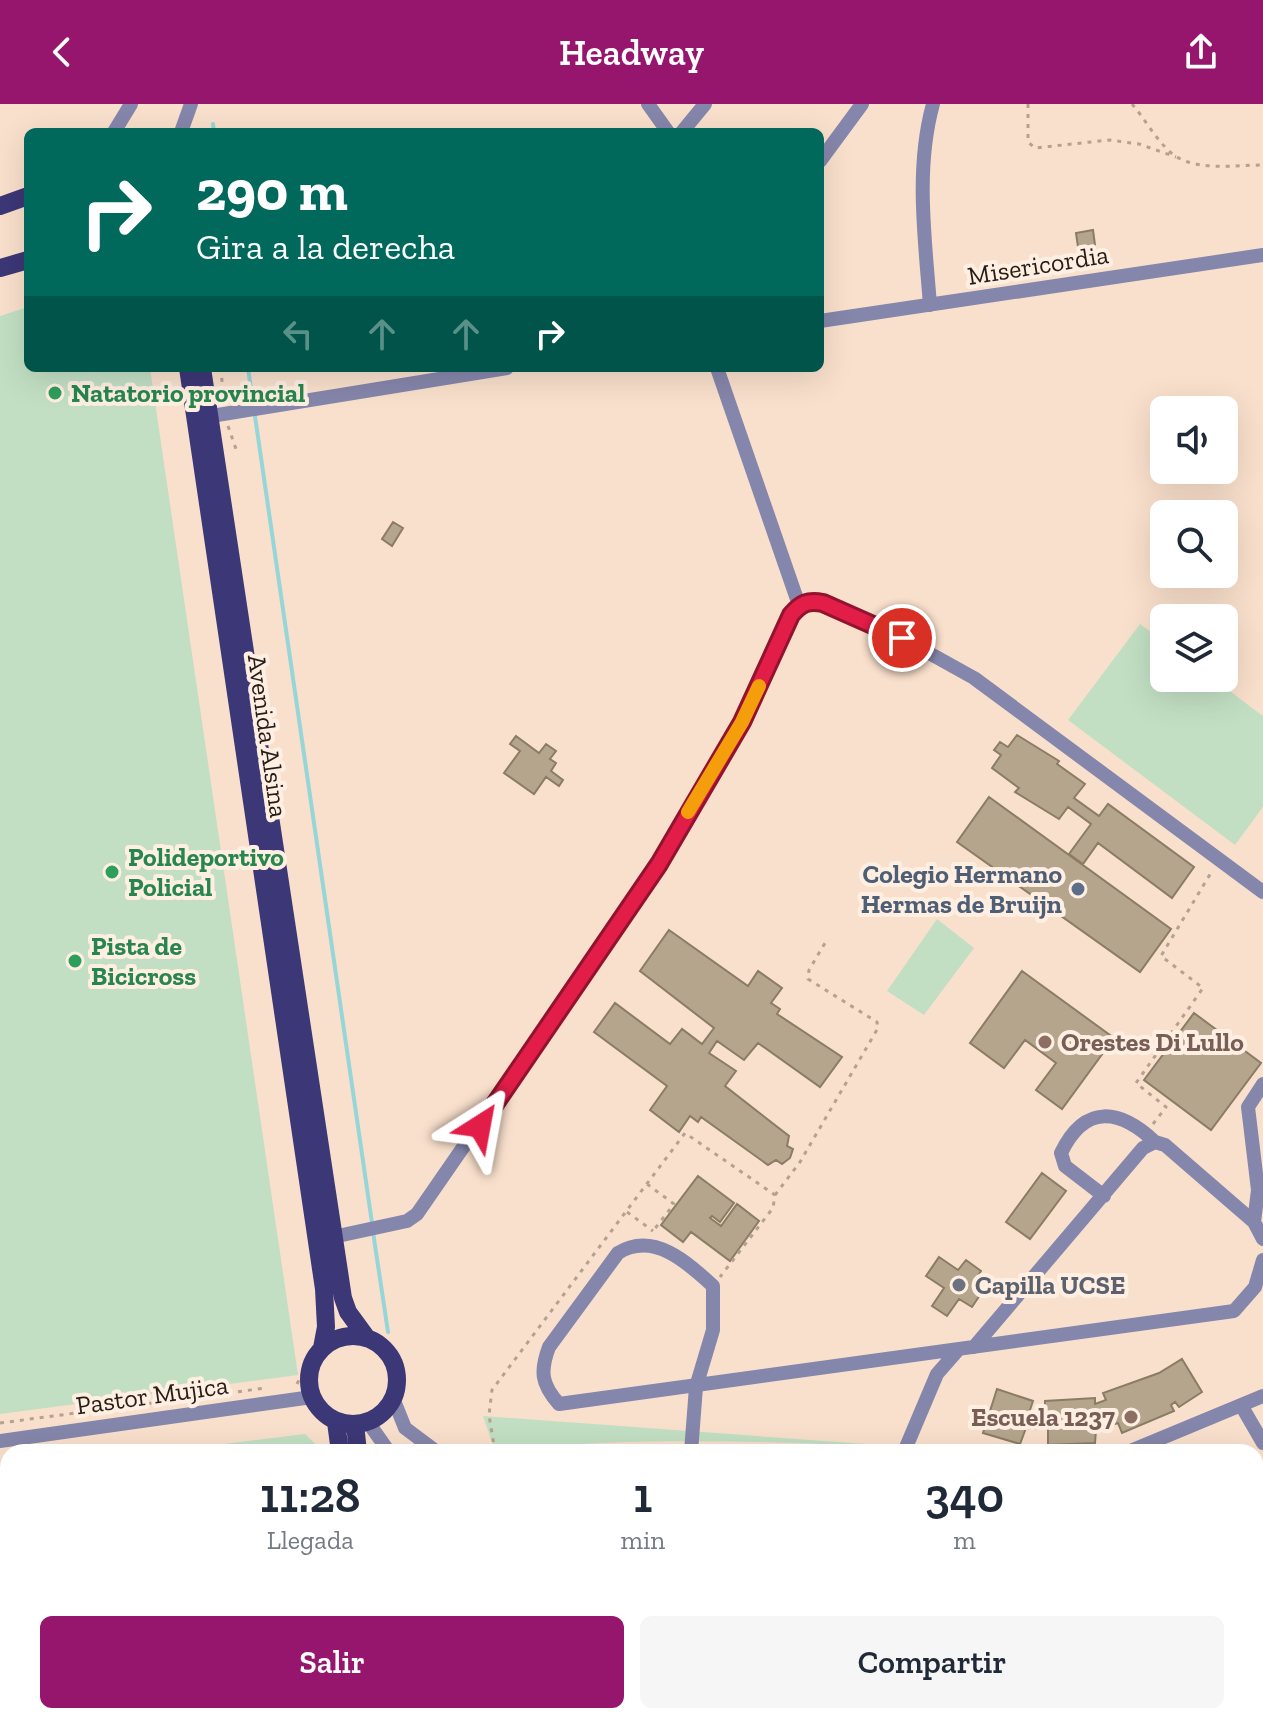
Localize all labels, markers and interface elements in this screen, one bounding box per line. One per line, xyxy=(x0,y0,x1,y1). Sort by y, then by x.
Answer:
icon: back xyxy=(40,30,84,74)
icon: share xyxy=(1179,30,1223,74)
text: Headway xyxy=(559,31,704,74)
text: 290 m xyxy=(196,157,348,224)
icon: right xyxy=(64,160,168,264)
text: Gira a la derecha xyxy=(196,225,455,268)
street label: Misericordia xyxy=(965,238,1111,292)
icon: left xyxy=(276,312,320,356)
icon: ahead xyxy=(360,312,404,356)
icon: ahead xyxy=(444,312,488,356)
icon: right xyxy=(528,312,572,356)
place label: Natatorio provincial xyxy=(71,377,305,409)
marker: Natatorio provincial xyxy=(46,384,64,402)
map controls xyxy=(1150,396,1238,692)
button: sound xyxy=(1150,396,1238,484)
button: search xyxy=(1150,500,1238,588)
pin xyxy=(868,604,936,672)
button: layers xyxy=(1150,604,1238,692)
icon: arrive xyxy=(880,616,924,660)
street label: Avenida Alsina xyxy=(241,652,295,820)
place label: Polideportivo Policial xyxy=(128,841,284,903)
place label: Colegio Hermano Hermas de Bruijn xyxy=(861,858,1063,920)
marker: Polideportivo Policial xyxy=(103,863,121,881)
marker: Colegio Hermano Hermas de Bruijn xyxy=(1069,880,1087,898)
place label: Pista de Bicicross xyxy=(91,930,196,992)
marker: Pista de Bicicross xyxy=(66,952,84,970)
place label: Orestes Di Lullo xyxy=(1061,1026,1244,1058)
marker: Orestes Di Lullo xyxy=(1036,1033,1054,1051)
position arrow xyxy=(438,1084,522,1168)
place label: Capilla UCSE xyxy=(975,1269,1125,1301)
marker: Capilla UCSE xyxy=(950,1276,968,1294)
street label: Pastor Mujica xyxy=(74,1368,231,1422)
place label: Escuela 1237 xyxy=(971,1401,1115,1433)
marker: Escuela 1237 xyxy=(1122,1408,1140,1426)
text: 11:28 xyxy=(260,1467,361,1524)
text: 1 xyxy=(633,1467,652,1524)
text: 340 xyxy=(925,1467,1004,1524)
text: Llegada xyxy=(267,1524,354,1556)
text: min xyxy=(621,1524,665,1556)
text: m xyxy=(953,1524,976,1556)
button: Salir xyxy=(40,1616,624,1708)
button: Compartir xyxy=(640,1616,1224,1708)

